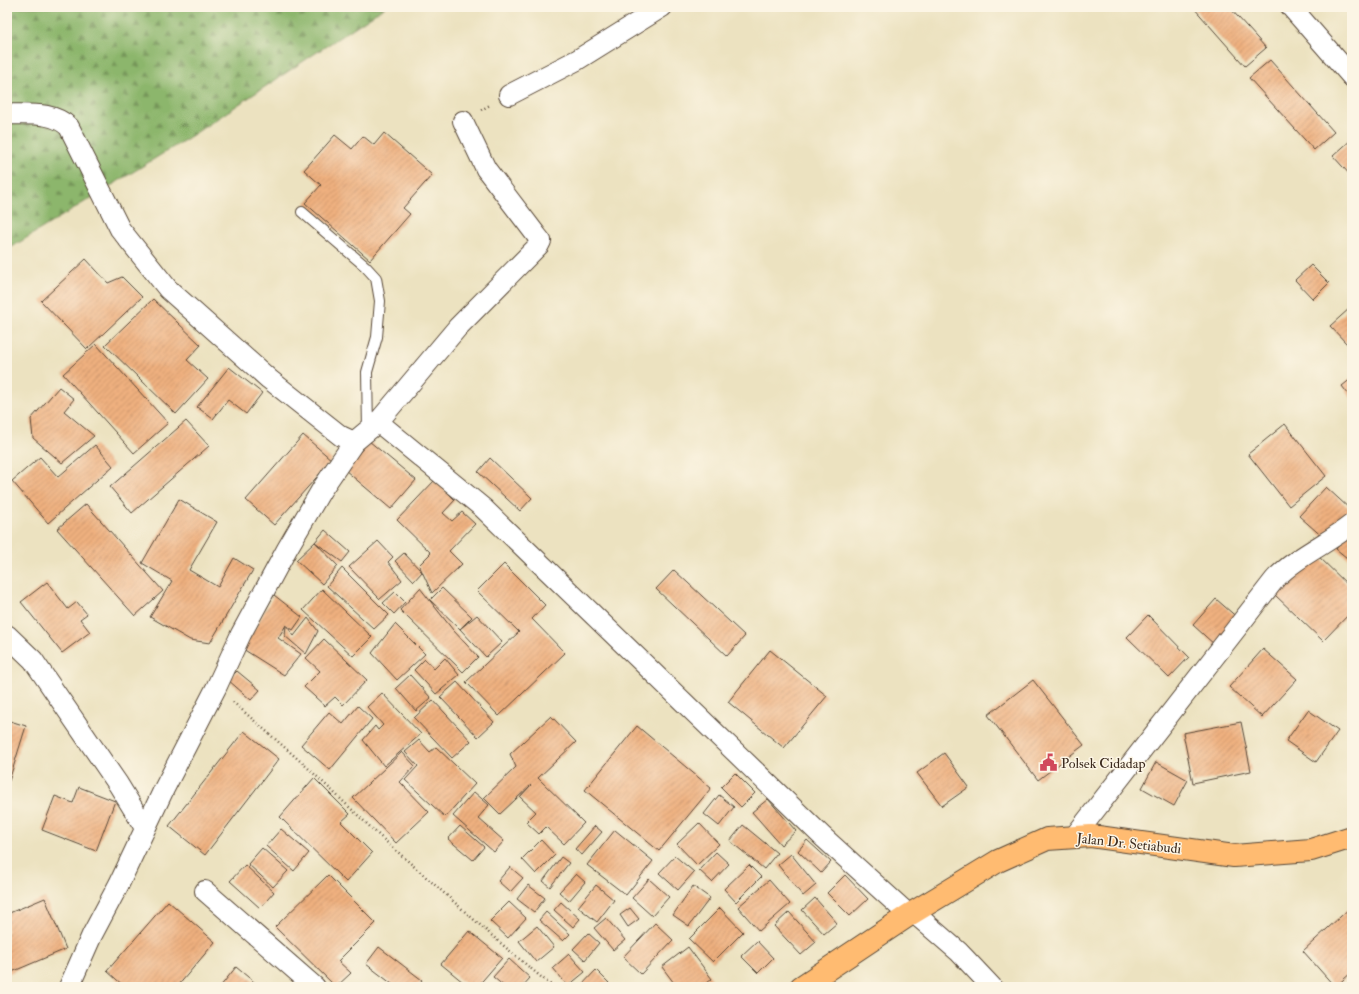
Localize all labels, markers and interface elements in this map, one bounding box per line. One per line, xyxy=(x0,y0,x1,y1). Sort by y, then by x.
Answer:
public building icon: Polsek Cidadap xyxy=(1038,753,1058,773)
place label: Polsek Cidadap xyxy=(1061,755,1146,773)
street label: Jalan Dr. Setiabudi xyxy=(1075,829,1182,857)

